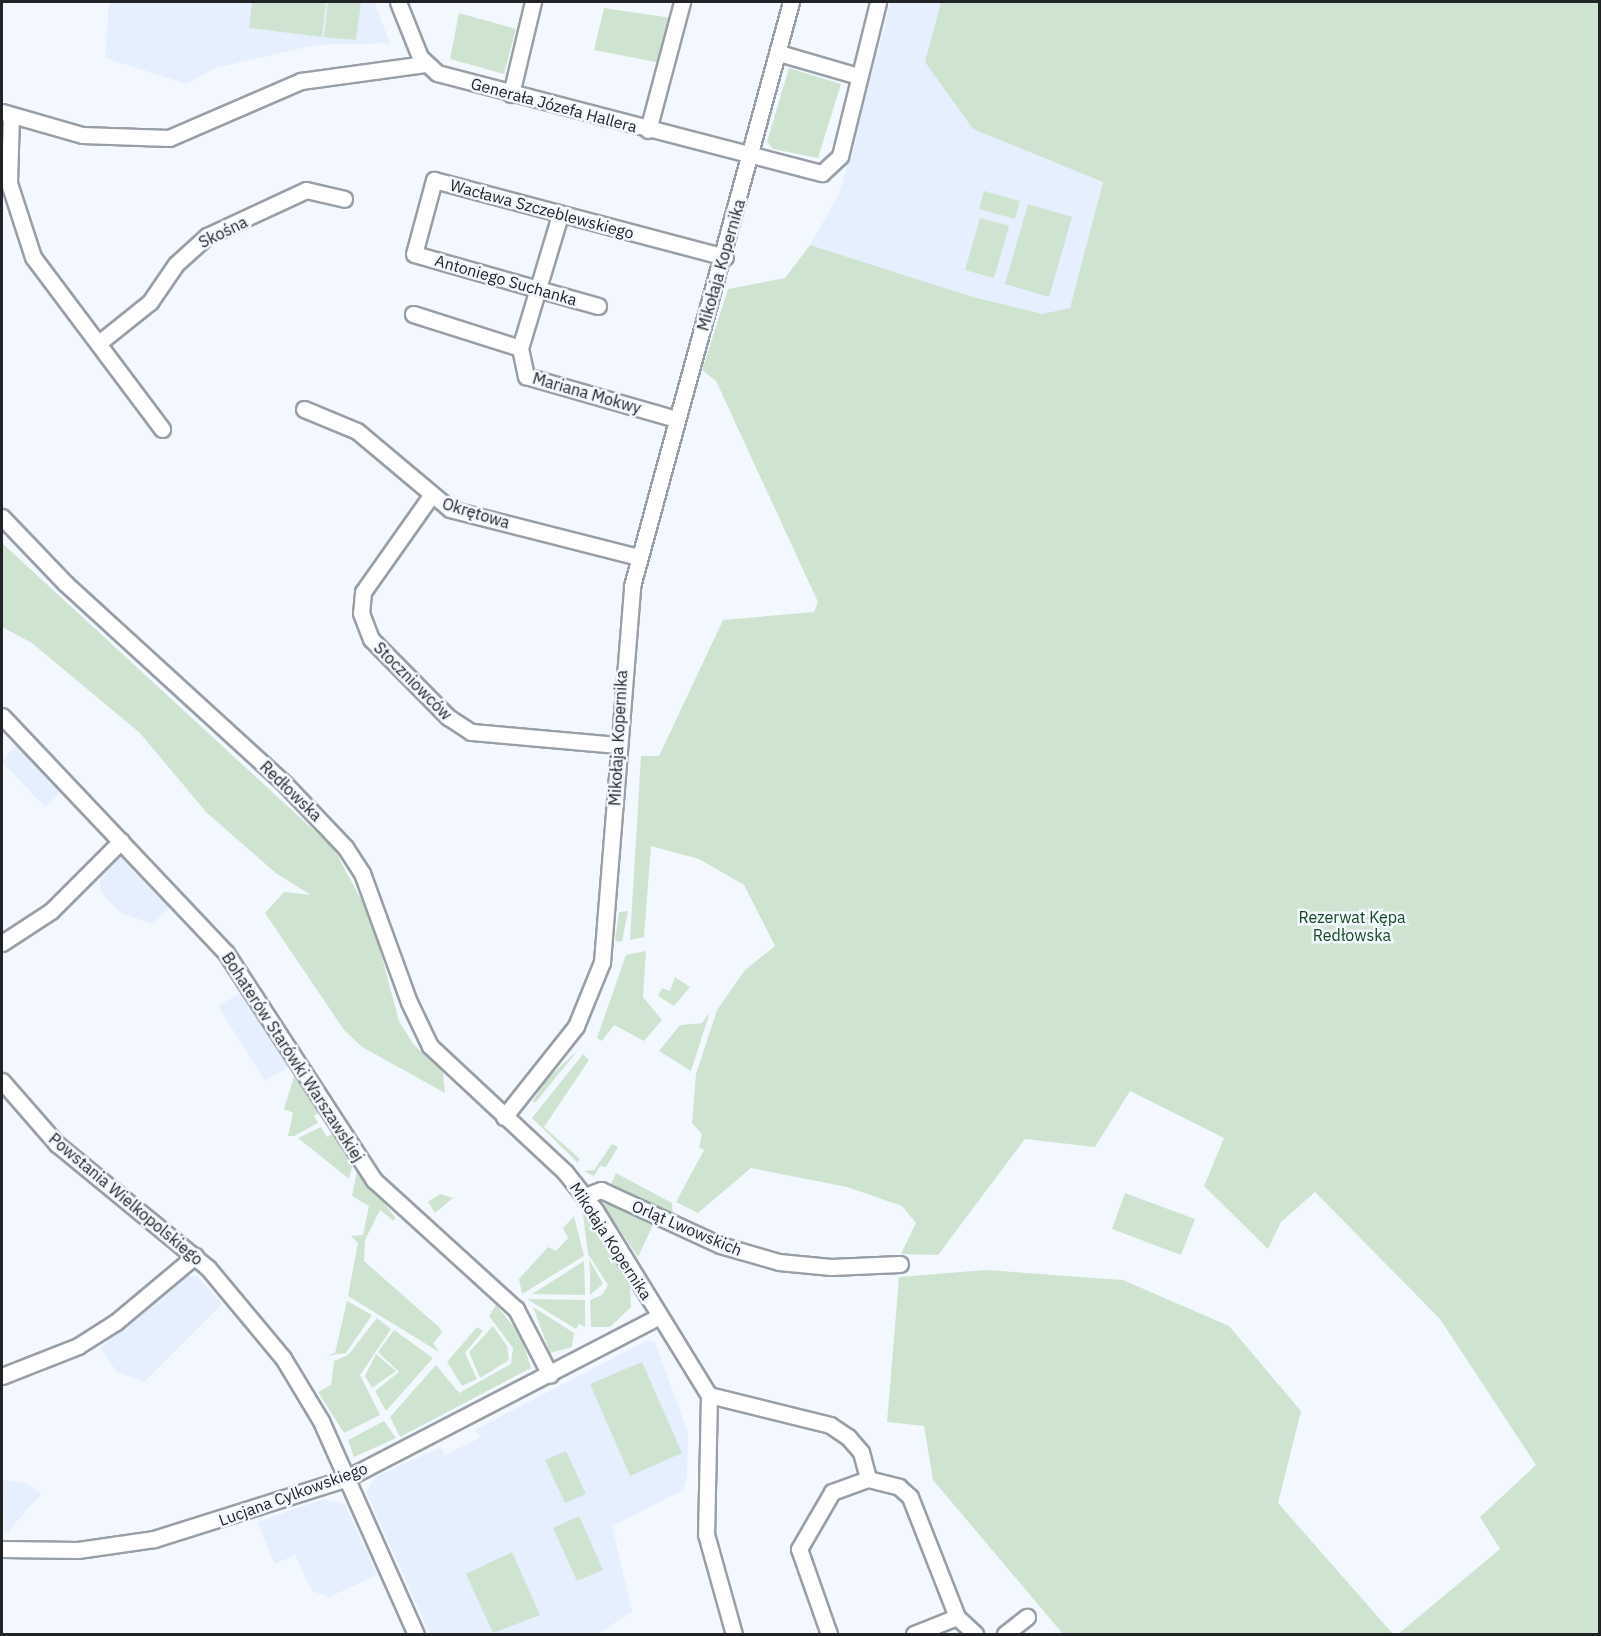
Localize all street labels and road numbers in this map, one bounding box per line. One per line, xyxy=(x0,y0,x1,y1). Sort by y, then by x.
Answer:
street label: Generała Józefa Hallera xyxy=(469,74,639,136)
street label: Wacława Szczeblewskiego xyxy=(448,175,636,243)
street label: Mikołaja Kopernika xyxy=(693,197,749,333)
street label: Skośna xyxy=(195,212,251,252)
street label: Antoniego Suchanka xyxy=(433,251,579,309)
street label: Mariana Mokwy xyxy=(531,368,643,418)
street label: Okrętowa xyxy=(440,494,512,532)
street label: Stoczniowców xyxy=(370,638,456,724)
street label: Mikołaja Kopernika xyxy=(605,670,631,806)
street label: Redłowska xyxy=(256,757,326,825)
street label: Bohaterów Starówki Warszawskiej xyxy=(218,949,368,1165)
street label: Powstania Wielkopolskiego xyxy=(45,1129,207,1269)
street label: Mikołaja Kopernika xyxy=(566,1179,656,1303)
street label: Orląt Lwowskich xyxy=(629,1196,745,1260)
street label: Lucjana Cylkowskiego xyxy=(216,1458,370,1530)

